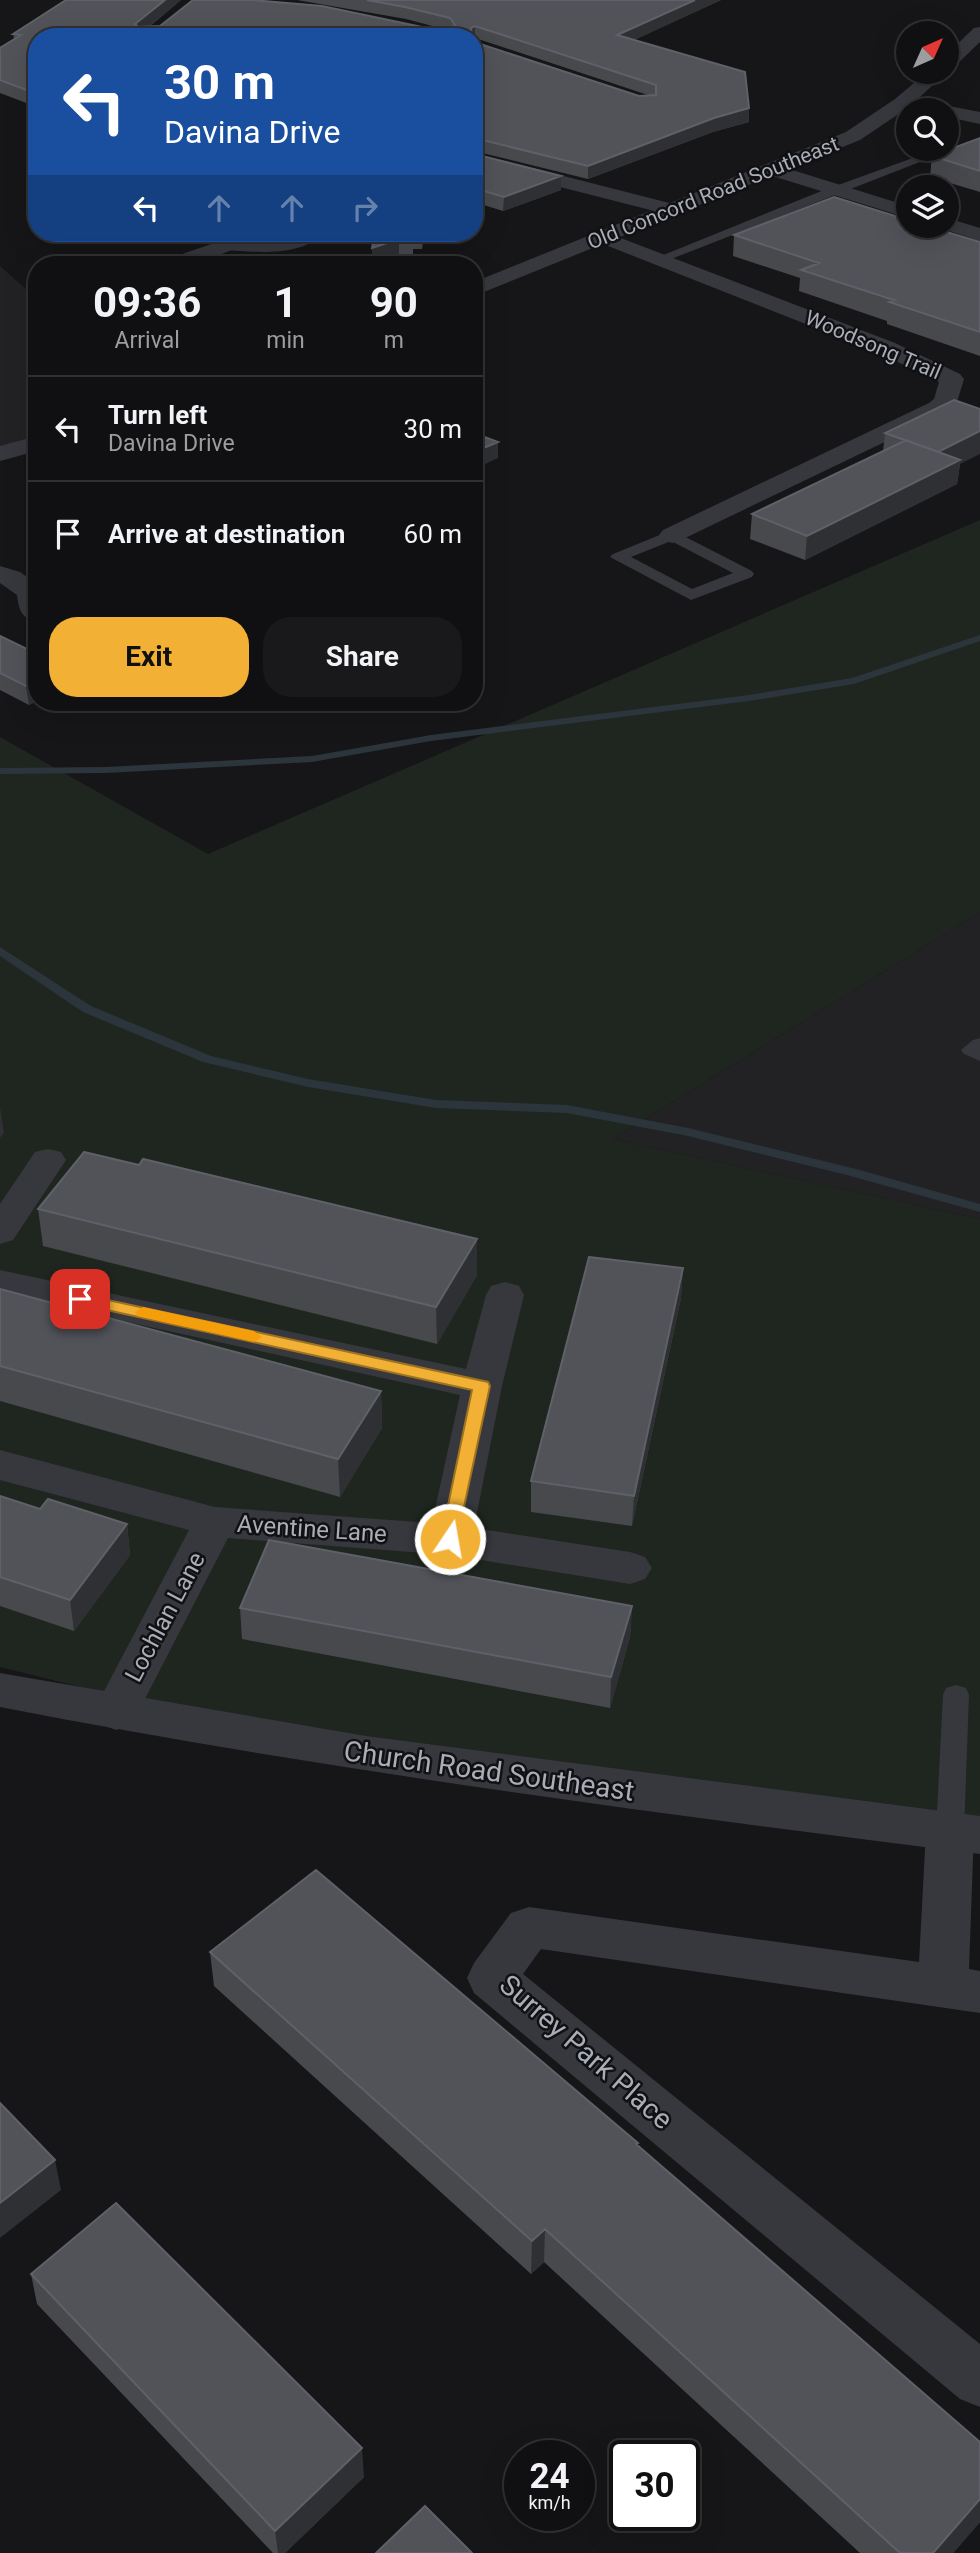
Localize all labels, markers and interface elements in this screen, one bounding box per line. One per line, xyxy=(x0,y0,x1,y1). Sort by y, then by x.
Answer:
north arrow xyxy=(896,21,959,84)
map controls xyxy=(896,21,959,238)
text: 30 m xyxy=(164,54,275,111)
icon: left xyxy=(49,56,140,147)
button: search xyxy=(896,98,959,161)
text: Davina Drive xyxy=(164,113,340,151)
street label: Old Concord Road Southeast xyxy=(584,131,842,254)
button: layers xyxy=(896,175,959,238)
icon: left xyxy=(127,189,165,227)
icon: ahead xyxy=(200,189,238,227)
icon: ahead xyxy=(273,189,311,227)
icon: right xyxy=(346,189,384,227)
text: 09:36 xyxy=(93,278,201,327)
text: 1 xyxy=(273,278,298,327)
text: 90 xyxy=(370,278,418,327)
street label: Woodsong Trail xyxy=(801,306,945,384)
text: Arrival xyxy=(115,327,180,354)
text: min xyxy=(266,327,305,354)
text: m xyxy=(384,327,404,354)
text: Turn left xyxy=(108,400,207,430)
icon: left xyxy=(49,410,87,448)
text: 30 m xyxy=(404,414,462,444)
text: Davina Drive xyxy=(108,430,235,457)
icon: arrive xyxy=(49,515,87,553)
text: Arrive at destination xyxy=(108,519,345,549)
text: 60 m xyxy=(404,519,462,549)
button: Exit xyxy=(49,617,249,697)
button: Share xyxy=(263,617,462,697)
pin xyxy=(50,1269,110,1329)
icon: arrive xyxy=(61,1280,99,1318)
position arrow xyxy=(413,1502,487,1576)
street label: Aventine Lane xyxy=(236,1510,388,1548)
street label: Lochlan Lane xyxy=(119,1548,211,1686)
street label: Church Road Southeast xyxy=(342,1734,636,1808)
street label: Surrey Park Place xyxy=(493,1968,679,2136)
speed limit sign: 30 xyxy=(609,2440,700,2531)
text: 24 xyxy=(529,2456,570,2497)
text: km/h xyxy=(528,2492,571,2513)

